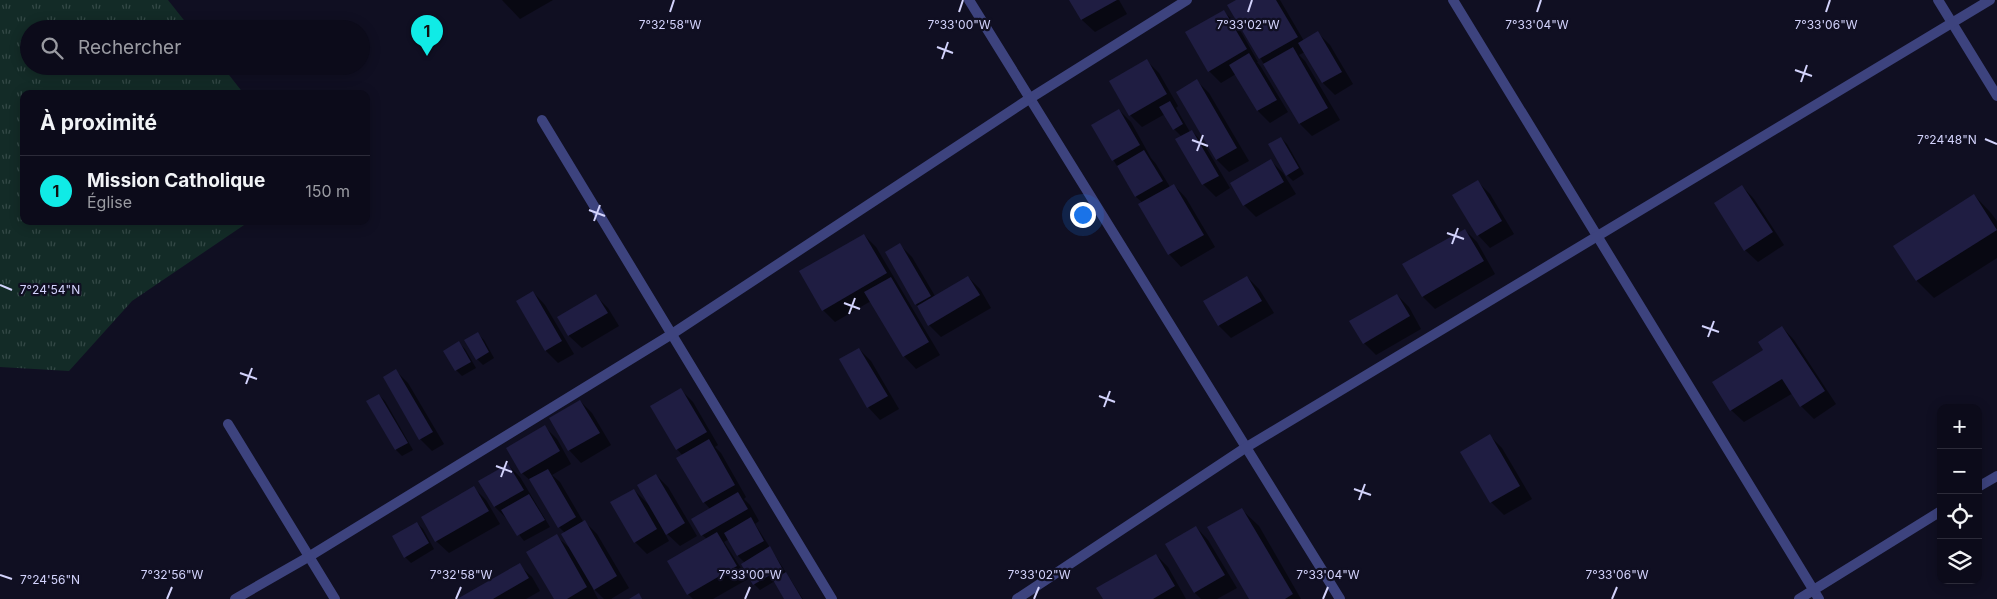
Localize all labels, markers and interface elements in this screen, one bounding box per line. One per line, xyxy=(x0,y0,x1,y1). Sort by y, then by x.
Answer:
pin: 1 xyxy=(411,15,443,56)
text: 7°32'58"W xyxy=(639,17,702,32)
text: 7°33'00"W xyxy=(927,17,991,32)
text: 7°33'02"W xyxy=(1217,17,1280,32)
text: 7°33'04"W xyxy=(1505,17,1569,32)
text: 7°33'06"W xyxy=(1794,17,1858,32)
search box xyxy=(20,20,370,75)
icon: search xyxy=(38,34,66,62)
text: Rechercher xyxy=(78,36,181,59)
text: À proximité xyxy=(40,110,157,135)
text: 7°24'48"N xyxy=(1917,132,1977,147)
text: Mission Catholique xyxy=(87,169,265,192)
text: 1 xyxy=(53,181,59,201)
text: 150 m xyxy=(305,181,350,201)
text: Église xyxy=(87,192,132,212)
your location xyxy=(1070,202,1096,228)
text: 7°24'54"N xyxy=(20,282,80,297)
map controls xyxy=(1937,404,1982,584)
button: + xyxy=(1937,404,1982,449)
button: − xyxy=(1937,449,1982,494)
button: locate xyxy=(1937,494,1982,539)
button: layers xyxy=(1937,539,1982,584)
text: 7°32'56"W xyxy=(141,567,204,582)
text: 7°32'58"W xyxy=(430,567,493,582)
text: 7°33'00"W xyxy=(718,567,782,582)
text: 7°33'02"W xyxy=(1008,567,1071,582)
text: 7°33'04"W xyxy=(1296,567,1360,582)
text: 7°33'06"W xyxy=(1585,567,1649,582)
text: 7°24'56"N xyxy=(20,572,80,587)

